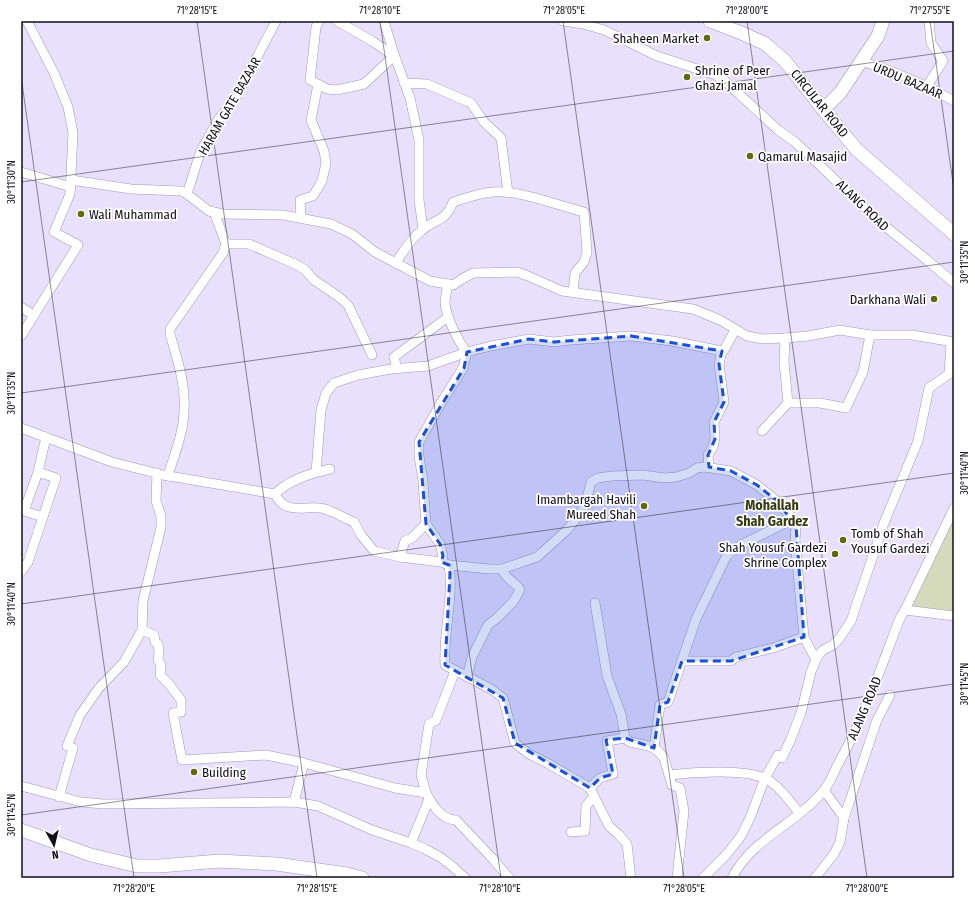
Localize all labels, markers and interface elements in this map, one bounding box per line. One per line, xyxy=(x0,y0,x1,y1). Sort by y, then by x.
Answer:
text: 71°28'15"E xyxy=(177,5,218,17)
text: 71°28'10"E xyxy=(359,5,401,17)
text: 71°28'05"E xyxy=(543,5,585,17)
text: 71°28'00"E xyxy=(726,5,769,17)
text: 71°27'55"E xyxy=(910,5,950,17)
place label: Shaheen Market xyxy=(613,31,700,46)
marker: Shaheen Market xyxy=(702,33,712,43)
street label: HARAM GATE BAZAAR xyxy=(195,55,264,158)
street label: URDU BAZAAR xyxy=(871,59,945,102)
place label: Shrine of Peer Ghazi Jamal xyxy=(695,63,771,93)
street label: CIRCULAR ROAD xyxy=(788,66,852,140)
marker: Shrine of Peer Ghazi Jamal xyxy=(682,72,692,82)
place label: Qamarul Masajid xyxy=(758,149,847,164)
marker: Qamarul Masajid xyxy=(745,151,755,161)
text: 30°11'30"N xyxy=(6,160,18,204)
street label: ALANG ROAD xyxy=(833,177,892,234)
place label: Wali Muhammad xyxy=(89,207,177,222)
marker: Wali Muhammad xyxy=(76,209,86,219)
text: 30°11'35"N xyxy=(959,241,971,283)
place label: Darkhana Wali xyxy=(850,292,926,307)
marker: Darkhana Wali xyxy=(929,294,939,304)
text: 30°11'35"N xyxy=(6,372,18,414)
text: 30°11'40"N xyxy=(959,451,971,495)
place label: Imambargah Havili Mureed Shah xyxy=(537,492,636,522)
district label: Mohallah Shah Gardez xyxy=(736,497,808,530)
marker: Imambargah Havili Mureed Shah xyxy=(639,501,649,511)
place label: Tomb of Shah Yousuf Gardezi xyxy=(851,526,929,556)
marker: Tomb of Shah Yousuf Gardezi xyxy=(838,535,848,545)
place label: Shah Yousuf Gardezi Shrine Complex xyxy=(719,540,827,570)
marker: Shah Yousuf Gardezi Shrine Complex xyxy=(830,549,840,559)
text: 30°11'40"N xyxy=(6,582,18,626)
text: 30°11'45"N xyxy=(959,663,971,705)
street label: ALANG ROAD xyxy=(844,674,884,742)
place label: Building xyxy=(202,765,247,780)
marker: Building xyxy=(189,767,199,777)
text: 30°11'45"N xyxy=(6,794,18,836)
north arrow xyxy=(34,825,74,865)
text: N xyxy=(51,848,59,861)
text: 71°28'20"E xyxy=(113,883,155,895)
text: 71°28'15"E xyxy=(297,883,338,895)
text: 71°28'10"E xyxy=(479,883,521,895)
text: 71°28'05"E xyxy=(663,883,705,895)
text: 71°28'00"E xyxy=(846,883,889,895)

